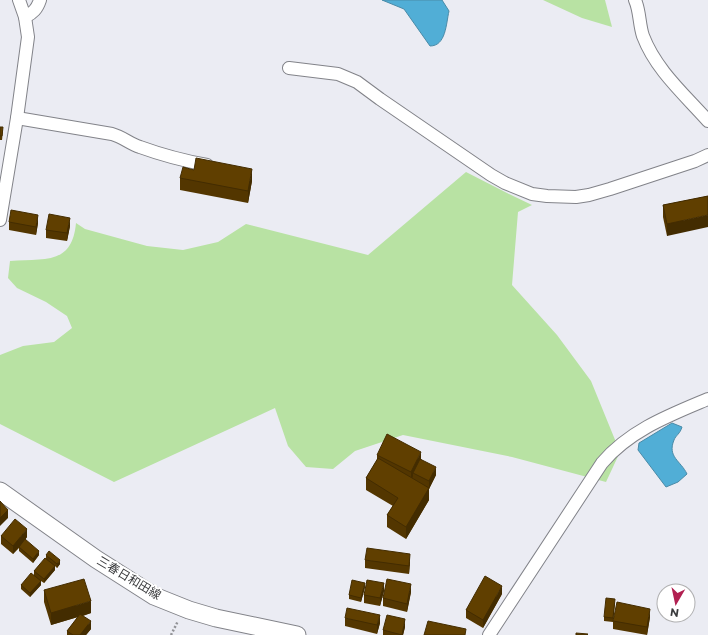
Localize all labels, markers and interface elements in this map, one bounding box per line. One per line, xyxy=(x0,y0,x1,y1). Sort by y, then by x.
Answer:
street label: 三春日和田線 xyxy=(95,553,164,603)
north arrow xyxy=(656,583,696,623)
text: N xyxy=(669,605,680,620)

